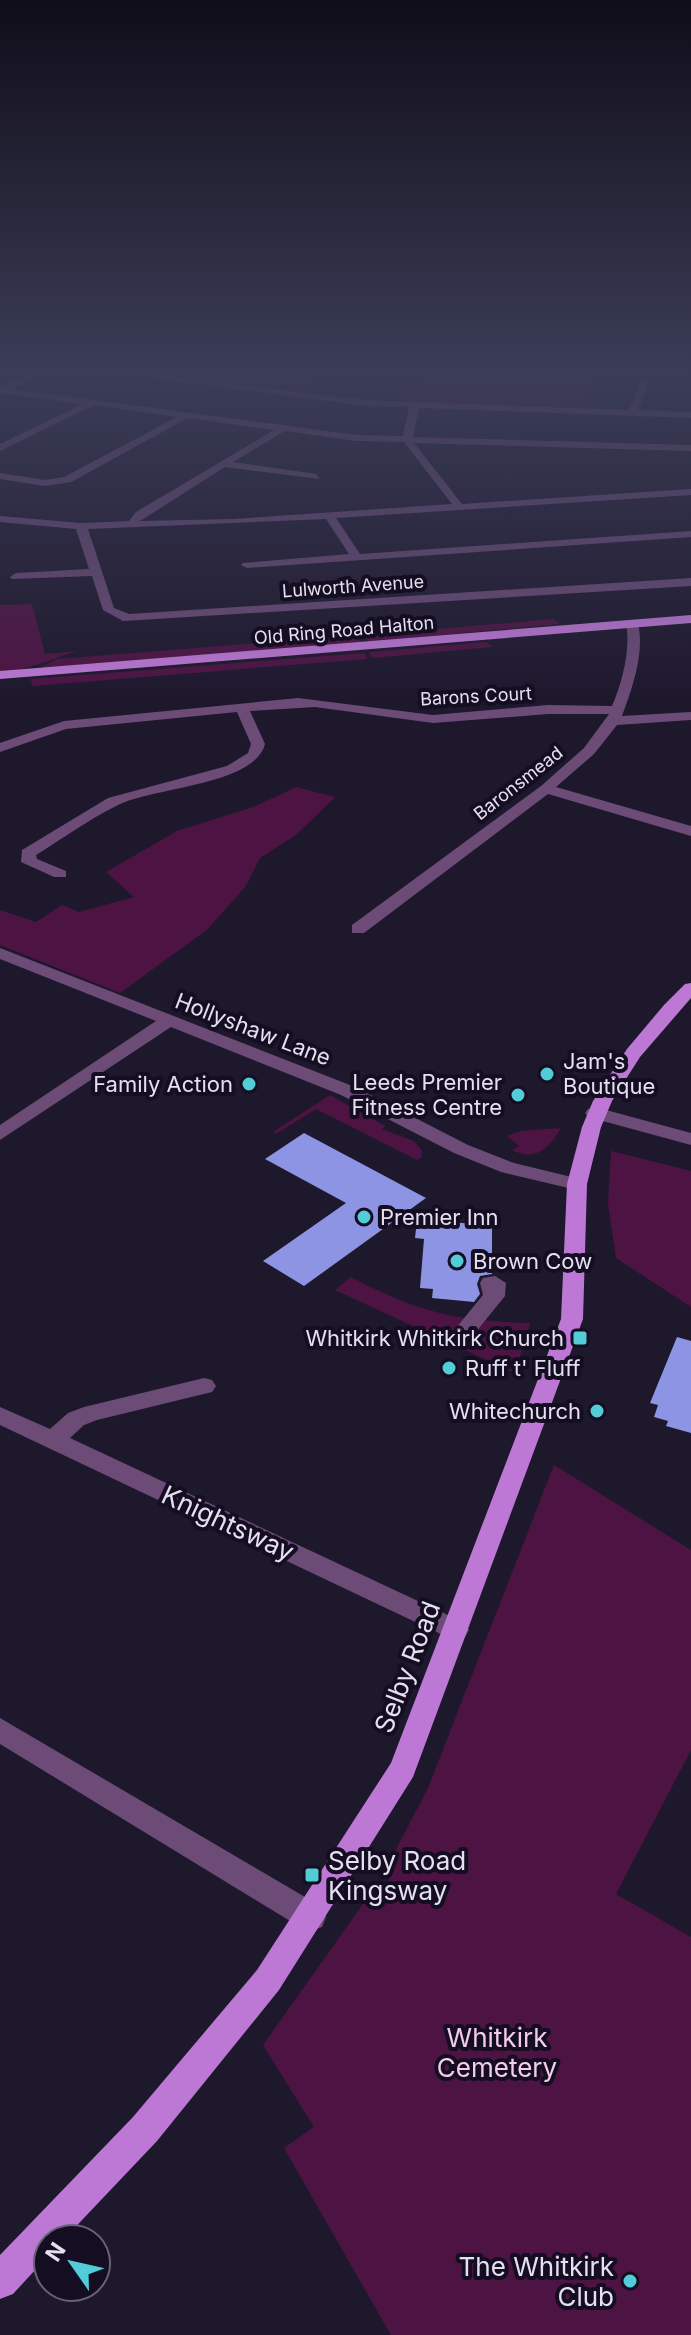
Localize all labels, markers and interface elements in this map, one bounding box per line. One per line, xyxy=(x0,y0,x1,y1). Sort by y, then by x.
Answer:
street label: Lulworth Avenue xyxy=(281,571,425,601)
street label: Old Ring Road Halton xyxy=(253,612,435,648)
street label: Barons Court xyxy=(420,683,533,709)
street label: Baronsmead xyxy=(469,742,567,824)
street label: Hollyshaw Lane xyxy=(172,987,334,1071)
place label: Jam's Boutique xyxy=(563,1048,655,1099)
marker: Jam's Boutique xyxy=(538,1065,556,1083)
place label: Leeds Premier Fitness Centre xyxy=(351,1069,502,1120)
place label: Family Action xyxy=(93,1071,233,1097)
marker: Family Action xyxy=(240,1075,258,1093)
marker: Leeds Premier Fitness Centre xyxy=(509,1086,527,1104)
place label: Premier Inn xyxy=(380,1204,499,1230)
marker: Premier Inn xyxy=(355,1208,373,1226)
place label: Brown Cow xyxy=(473,1248,592,1274)
marker: Brown Cow xyxy=(448,1252,466,1270)
place label: Whitkirk Whitkirk Church xyxy=(305,1325,564,1351)
marker: Whitkirk Whitkirk Church xyxy=(571,1329,589,1347)
place label: Ruff t' Fluff xyxy=(465,1355,581,1381)
marker: Ruff t' Fluff xyxy=(440,1359,458,1377)
place label: Whitechurch xyxy=(449,1398,581,1424)
marker: Whitechurch xyxy=(588,1402,606,1420)
street label: Knightsway xyxy=(157,1479,299,1567)
street label: Selby Road xyxy=(368,1597,446,1737)
place label: Selby Road Kingsway xyxy=(328,1845,466,1906)
marker: Selby Road Kingsway xyxy=(303,1866,321,1884)
park label: Whitkirk Cemetery xyxy=(437,2022,557,2083)
north arrow xyxy=(32,2223,112,2303)
text: N xyxy=(40,2238,71,2266)
place label: The Whitkirk Club xyxy=(459,2251,614,2312)
marker: The Whitkirk Club xyxy=(621,2272,639,2290)

